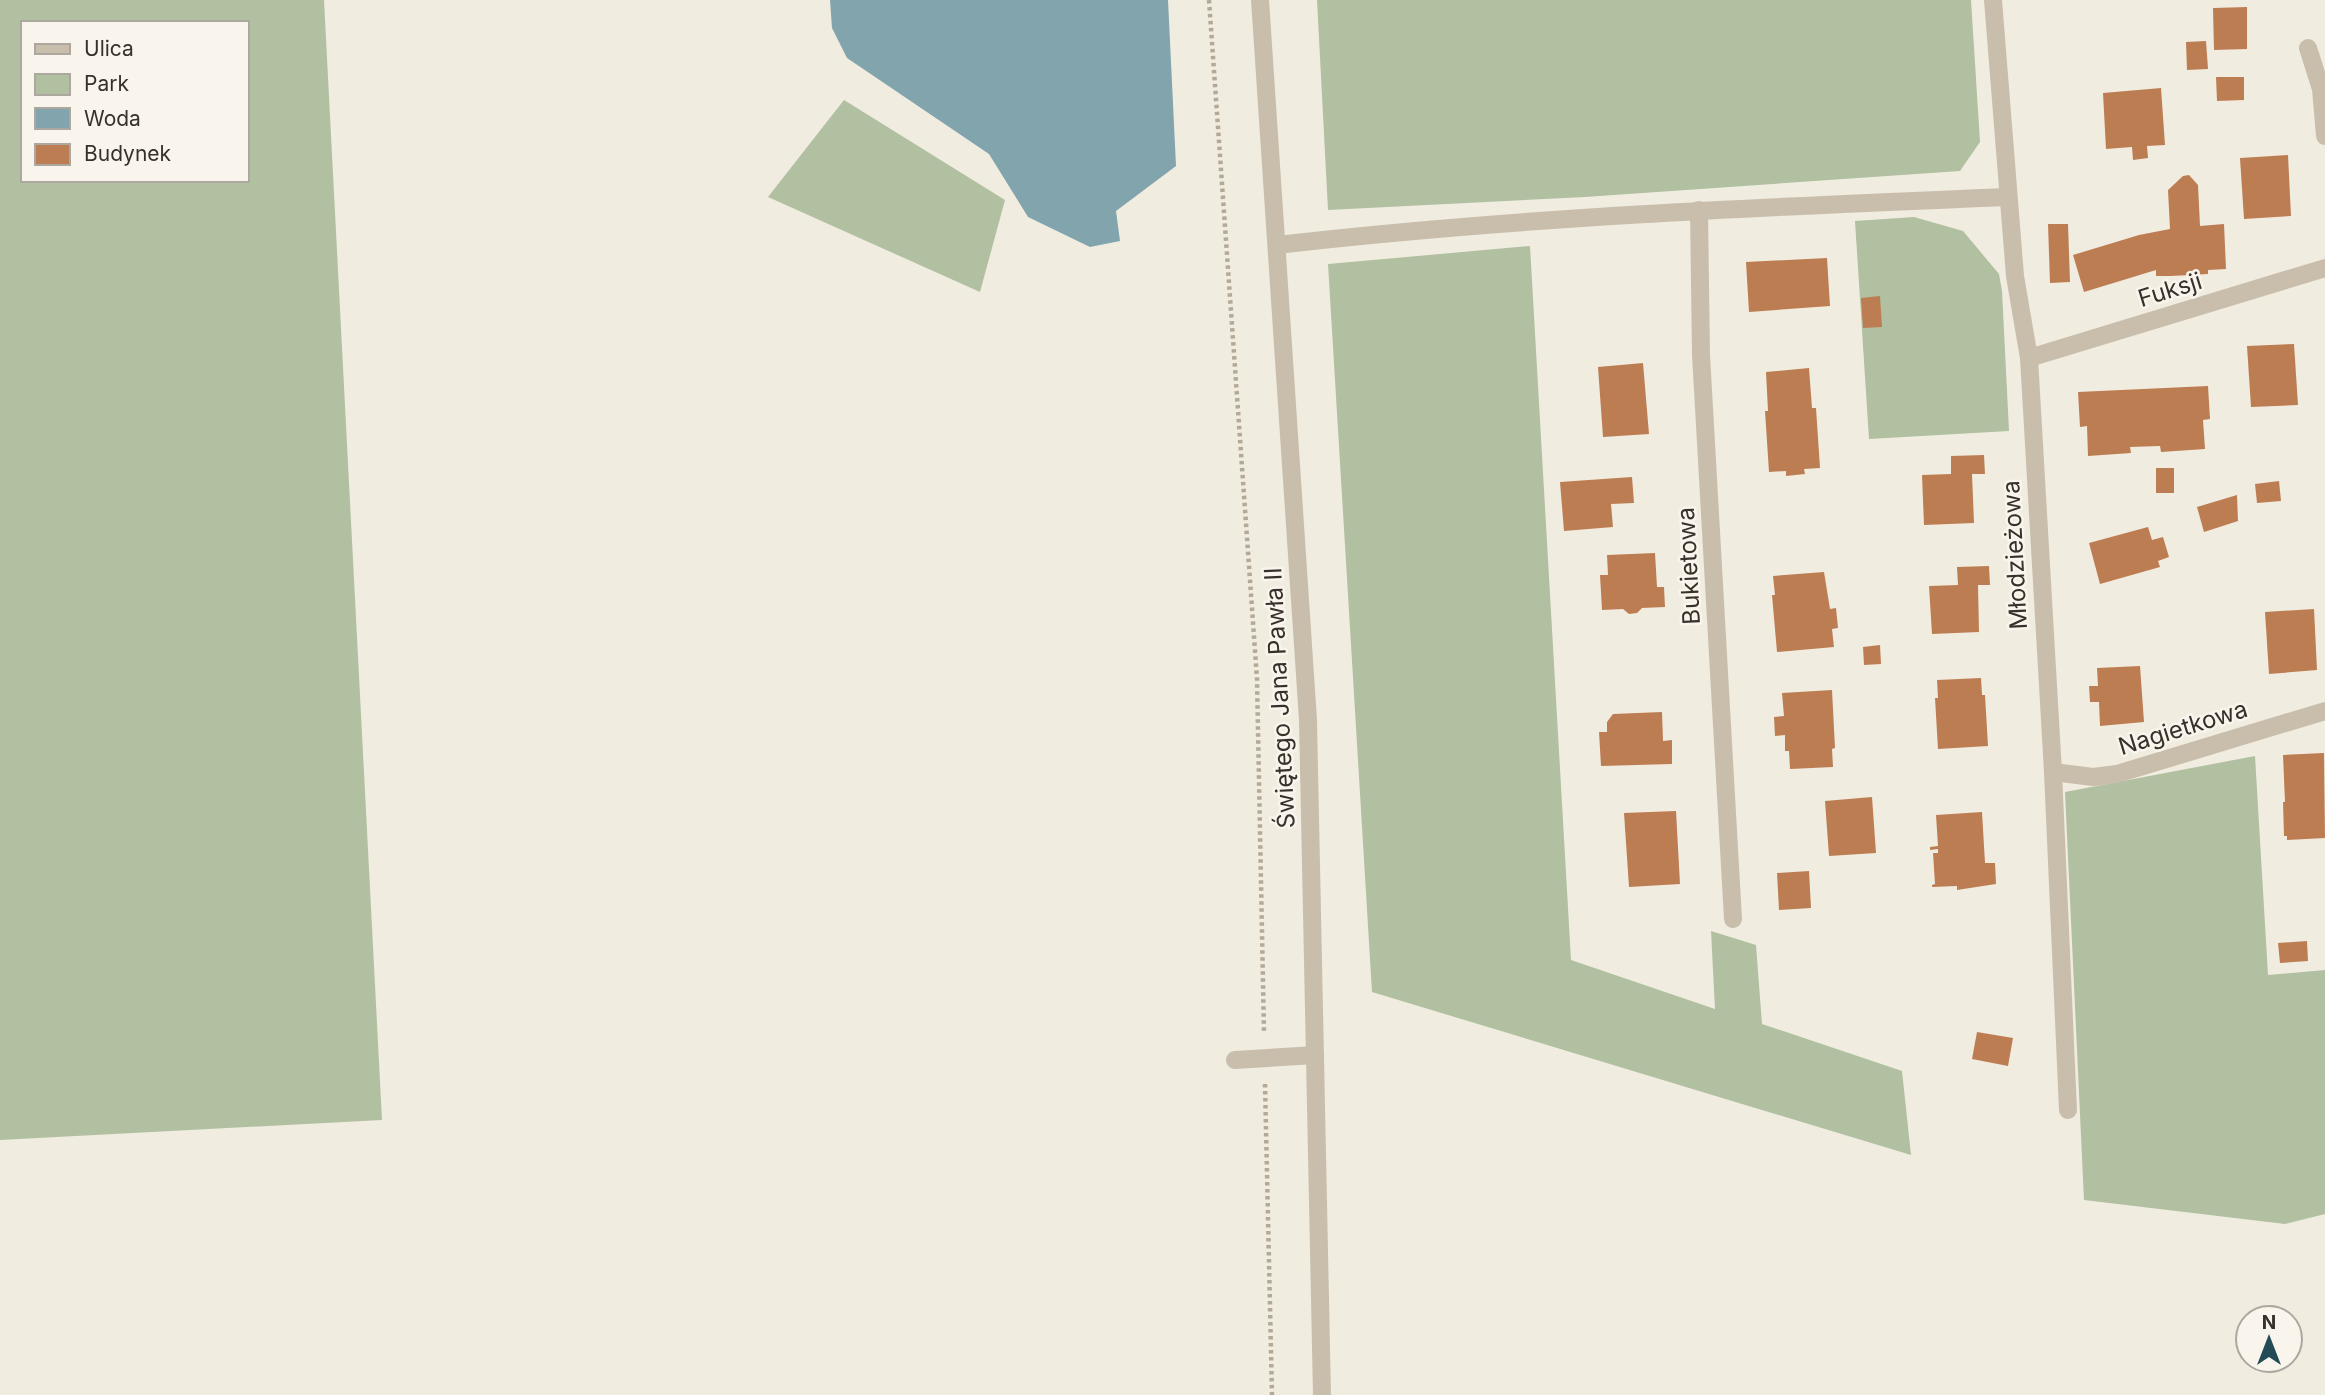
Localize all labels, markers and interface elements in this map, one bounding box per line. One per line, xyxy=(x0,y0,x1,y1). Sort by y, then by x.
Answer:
legend xyxy=(21,21,248,182)
text: Ulica xyxy=(84,36,134,61)
text: Park xyxy=(84,71,129,96)
text: Woda xyxy=(84,106,141,131)
text: Budynek xyxy=(84,141,172,166)
street label: Fuksji xyxy=(2135,266,2205,313)
street label: Młodzieżowa xyxy=(1996,480,2033,630)
street label: Bukietowa xyxy=(1671,507,1706,625)
street label: Świętego Jana Pawła II xyxy=(1258,567,1301,829)
street label: Nagietkowa xyxy=(2115,694,2251,761)
north arrow xyxy=(2234,1304,2304,1374)
text: N xyxy=(2262,1311,2276,1334)

